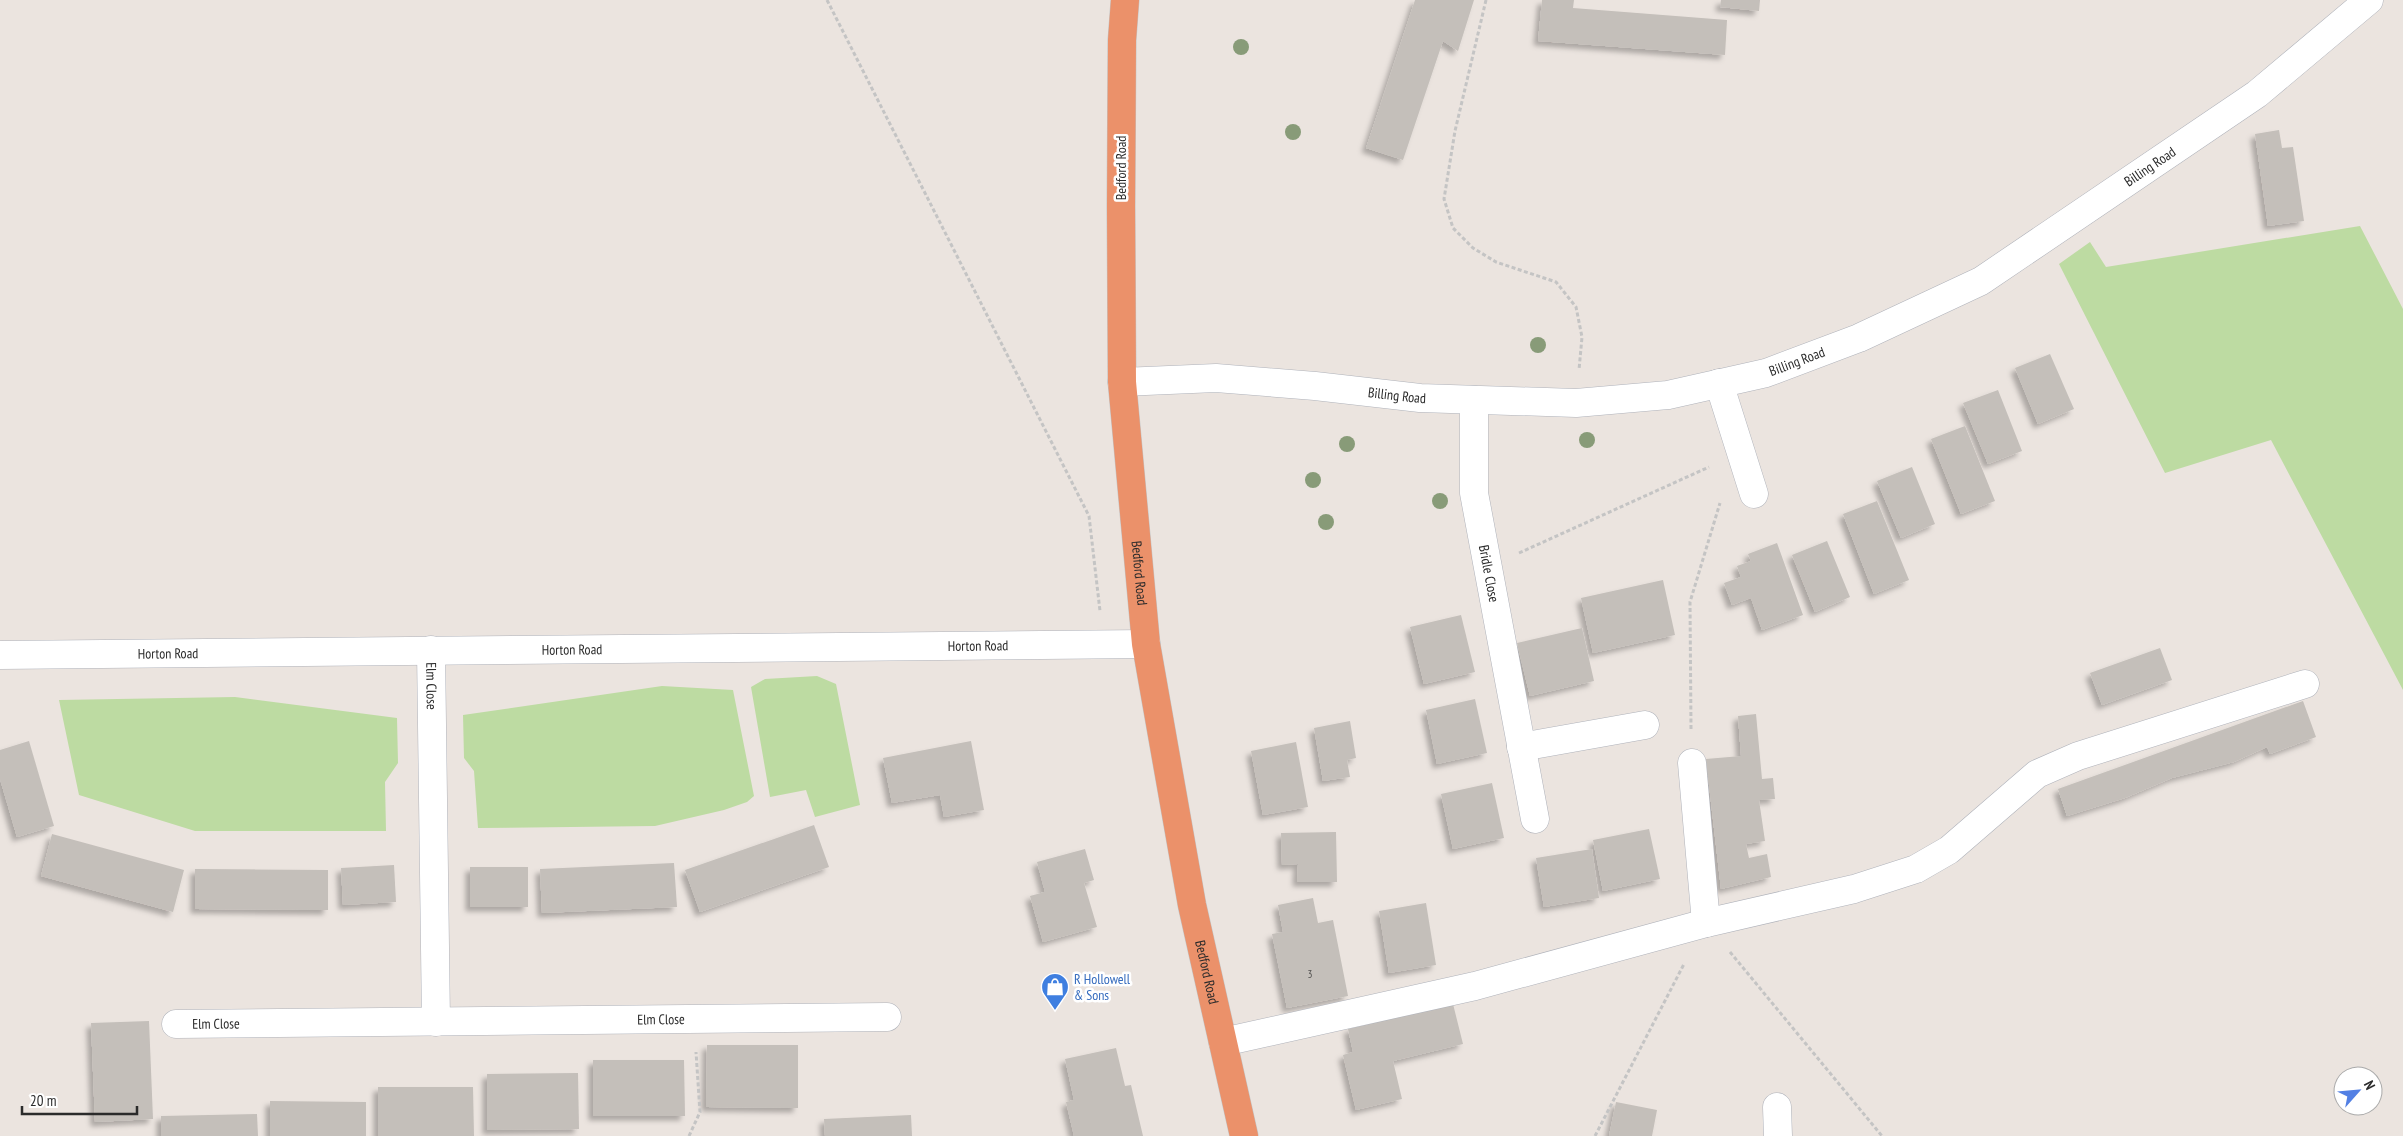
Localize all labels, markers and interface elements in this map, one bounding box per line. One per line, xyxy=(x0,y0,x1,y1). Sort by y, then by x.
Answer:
street label: Bedford Road xyxy=(1112,136,1130,200)
street label: Billing Road xyxy=(2121,143,2179,190)
street label: Billing Road xyxy=(1766,343,1827,380)
street label: Billing Road xyxy=(1367,383,1426,407)
street label: Bedford Road xyxy=(1128,540,1151,606)
street label: Bridle Close xyxy=(1475,544,1503,604)
street label: Horton Road xyxy=(948,636,1008,655)
street label: Horton Road xyxy=(542,640,602,659)
street label: Horton Road xyxy=(138,644,198,663)
street label: Elm Close xyxy=(422,662,441,710)
street label: Bedford Road xyxy=(1191,938,1223,1006)
house number: 3 xyxy=(1308,967,1313,981)
place label: R Hollowell & Sons xyxy=(1074,970,1131,1004)
shop icon: R Hollowell & Sons xyxy=(1040,972,1070,1011)
street label: Elm Close xyxy=(637,1010,685,1028)
street label: Elm Close xyxy=(192,1014,240,1033)
north arrow xyxy=(2333,1066,2383,1116)
text: N xyxy=(2360,1078,2379,1093)
scale bar xyxy=(22,1084,138,1116)
text: 20 m xyxy=(30,1091,56,1110)

